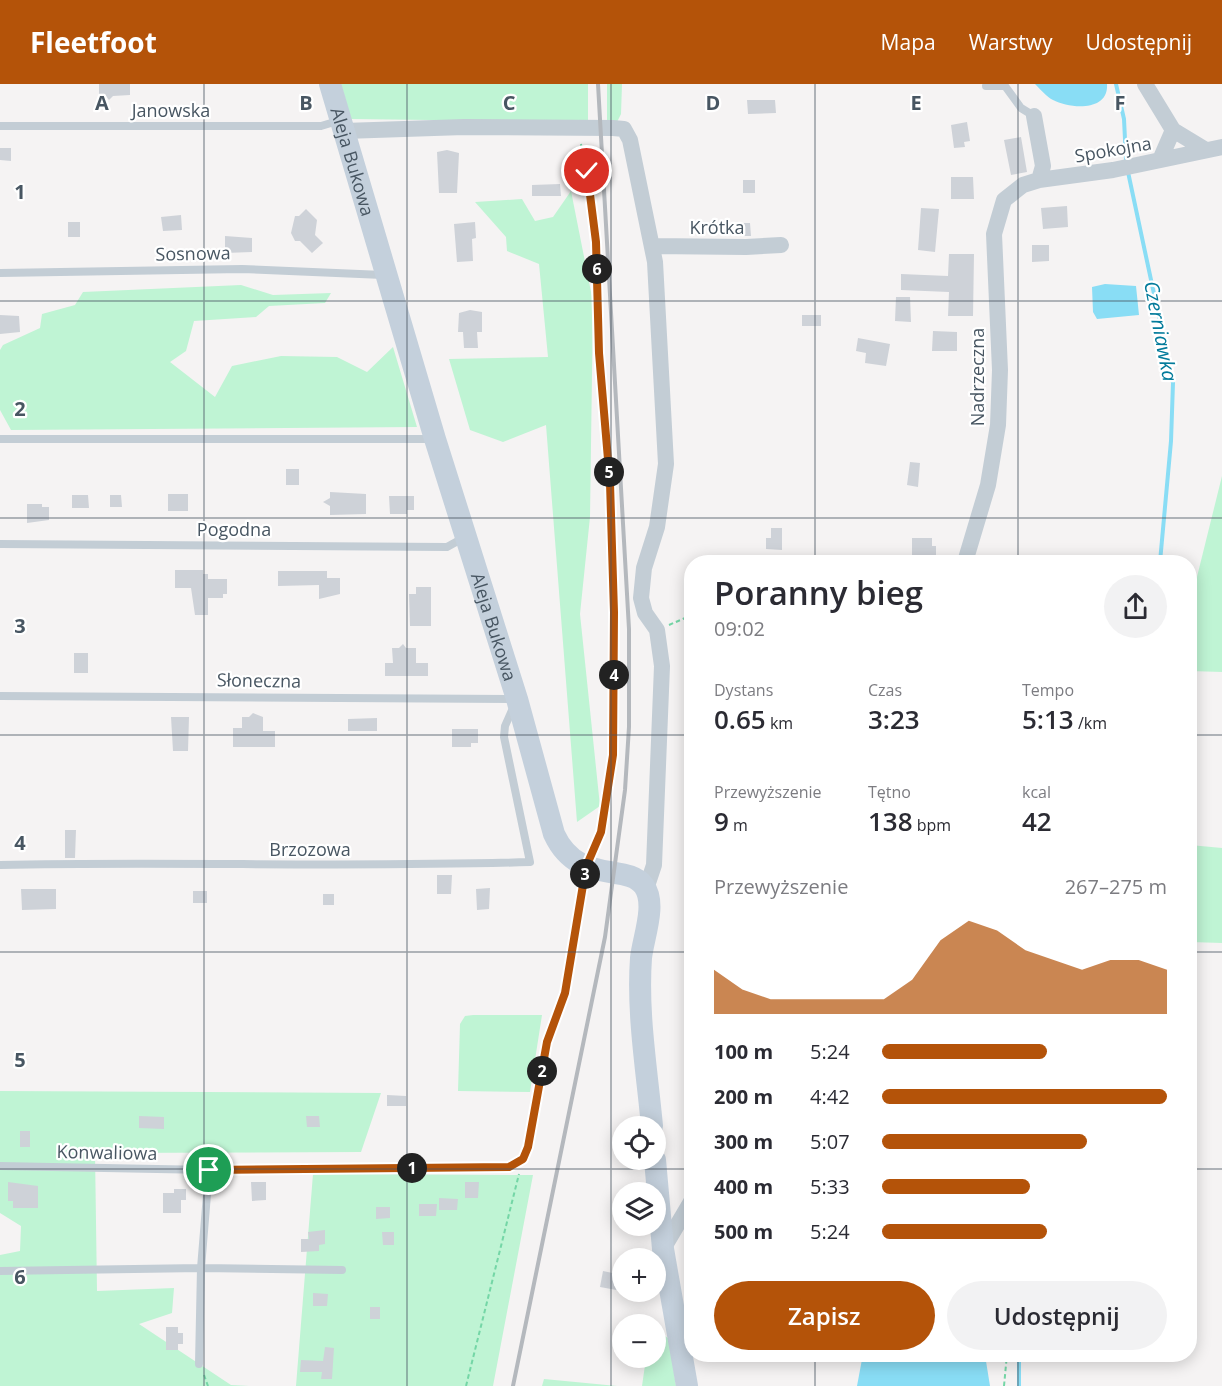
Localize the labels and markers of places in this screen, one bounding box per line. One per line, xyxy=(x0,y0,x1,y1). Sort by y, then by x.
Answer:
pin xyxy=(561,145,612,196)
pin: 6 xyxy=(582,254,612,284)
pin: 5 xyxy=(594,457,624,487)
pin: 4 xyxy=(599,660,629,690)
pin: 3 xyxy=(570,859,600,889)
pin: 2 xyxy=(527,1056,557,1086)
pin xyxy=(183,1144,234,1195)
pin: 1 xyxy=(397,1153,427,1183)

